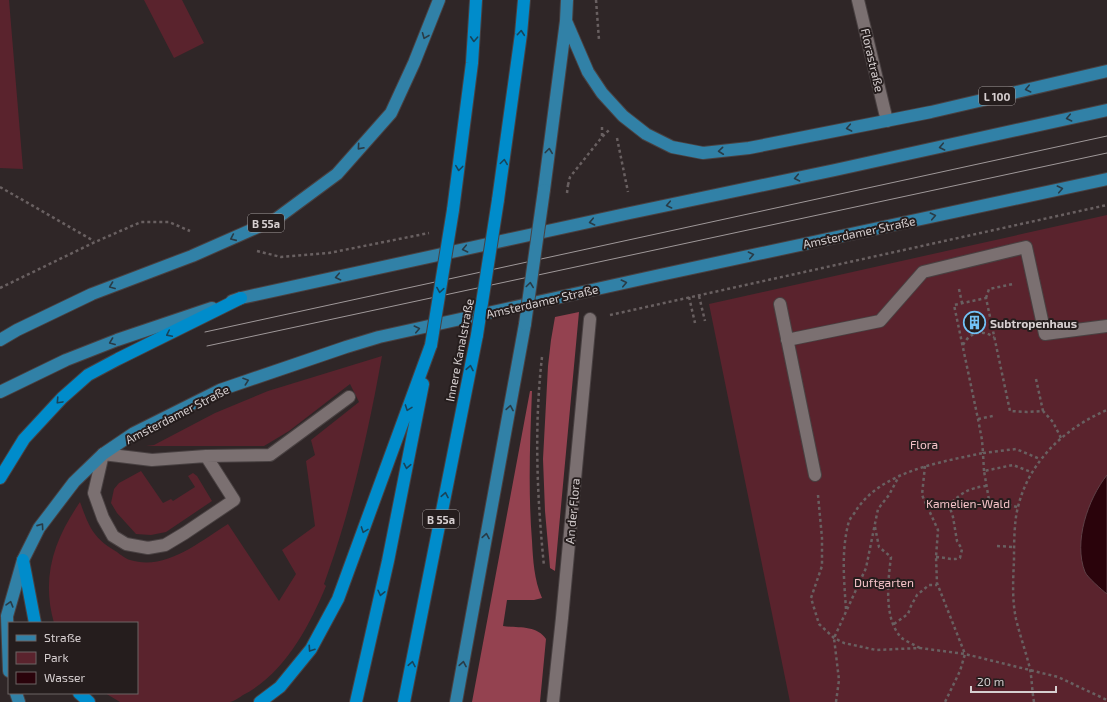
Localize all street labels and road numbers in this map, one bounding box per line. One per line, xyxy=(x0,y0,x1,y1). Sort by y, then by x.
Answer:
street label: Florastraße xyxy=(859,27,887,93)
road number: L 100 xyxy=(979,87,1015,105)
street label: Amsterdamer Straße xyxy=(801,213,917,251)
road number: B 55a xyxy=(248,214,284,232)
street label: Amsterdamer Straße xyxy=(485,281,599,321)
street label: Innere Kanalstraße xyxy=(442,297,476,403)
street label: Amsterdamer Straße xyxy=(123,382,231,446)
street label: An der Flora xyxy=(562,478,582,544)
road number: B 55a xyxy=(423,510,459,528)

